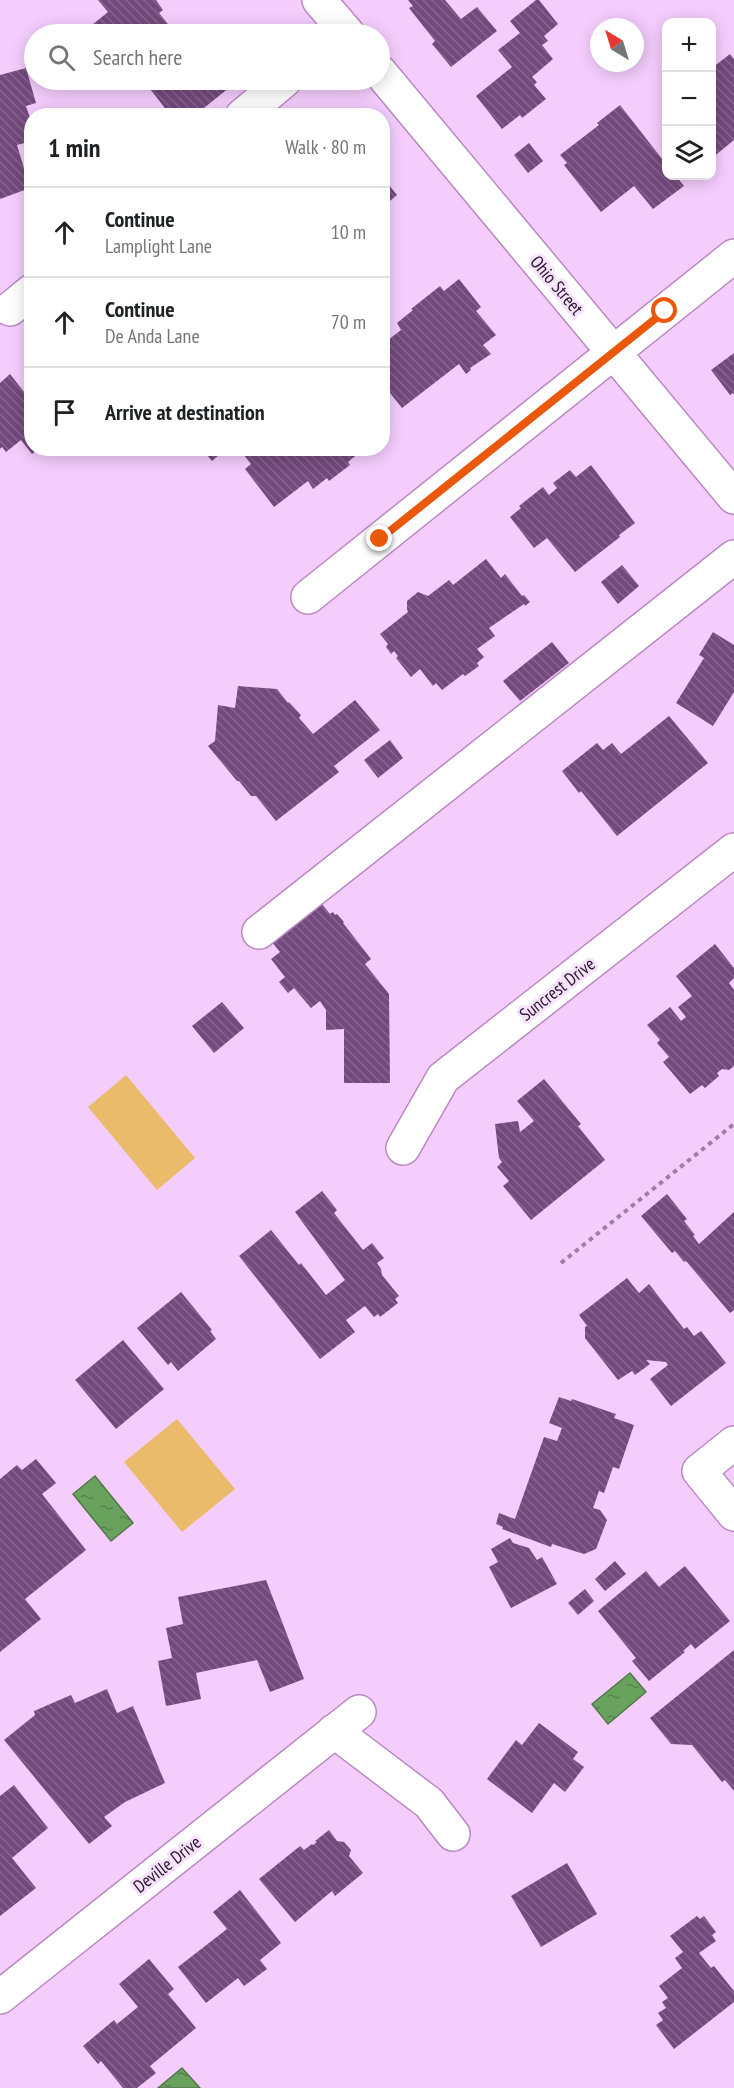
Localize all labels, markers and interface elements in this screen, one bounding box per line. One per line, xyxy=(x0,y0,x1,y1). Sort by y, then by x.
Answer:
north arrow xyxy=(590,18,644,72)
map controls xyxy=(662,18,716,180)
button: + xyxy=(662,18,716,72)
search box xyxy=(24,24,390,90)
icon: search xyxy=(45,41,78,74)
text: Search here xyxy=(93,43,182,71)
button: − xyxy=(662,72,716,126)
button: layers xyxy=(662,126,716,180)
text: 1 min xyxy=(48,131,101,164)
text: Walk · 80 m xyxy=(285,134,366,160)
text: Continue xyxy=(105,205,175,233)
icon: ahead xyxy=(48,216,81,249)
text: 10 m xyxy=(331,219,366,245)
text: Lamplight Lane xyxy=(105,233,212,259)
street label: Ohio Street xyxy=(526,251,589,319)
text: Continue xyxy=(105,295,175,323)
route start xyxy=(651,297,677,323)
icon: ahead xyxy=(48,306,81,339)
text: 70 m xyxy=(331,309,366,335)
text: De Anda Lane xyxy=(105,323,200,349)
icon: arrive xyxy=(48,396,81,429)
text: Arrive at destination xyxy=(105,398,265,426)
route end xyxy=(366,525,392,551)
street label: Suncrest Drive xyxy=(515,952,599,1026)
street label: Deville Drive xyxy=(128,1830,206,1898)

